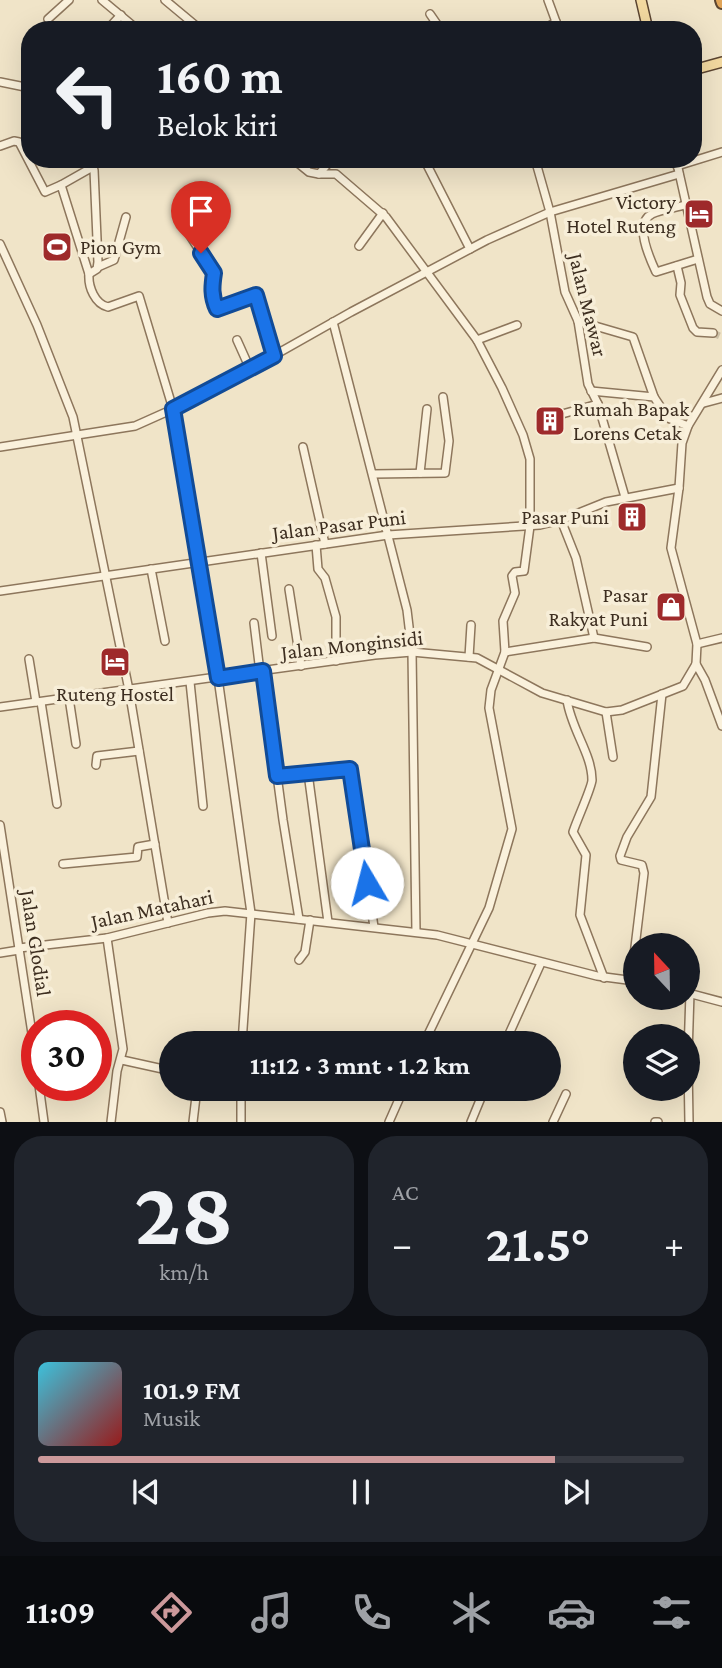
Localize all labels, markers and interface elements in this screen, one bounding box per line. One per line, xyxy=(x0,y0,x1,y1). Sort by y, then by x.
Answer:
icon: left xyxy=(42,49,133,140)
text: 160 m xyxy=(157,49,283,104)
text: Belok kiri xyxy=(157,107,278,143)
pin xyxy=(171,181,231,253)
place label: Victory Hotel Ruteng xyxy=(566,190,676,238)
icon: arrive xyxy=(182,192,220,230)
hotel icon: Victory Hotel Ruteng xyxy=(682,197,716,231)
sports icon: Pion Gym xyxy=(40,230,74,264)
place label: Pion Gym xyxy=(80,235,161,259)
street label: Jalan Mawar xyxy=(563,249,613,360)
place label: Rumah Bapak Lorens Cetak xyxy=(573,397,689,445)
building icon: Rumah Bapak Lorens Cetak xyxy=(533,404,567,438)
building icon: Pasar Puni xyxy=(615,500,649,534)
street label: Jalan Pasar Puni xyxy=(269,505,408,545)
place label: Pasar Puni xyxy=(521,505,609,529)
place label: Pasar Rakyat Puni xyxy=(548,583,649,631)
shop icon: Pasar Rakyat Puni xyxy=(654,590,688,624)
street label: Jalan Monginsidi xyxy=(278,626,425,665)
hotel icon: Ruteng Hostel xyxy=(98,645,132,679)
place label: Ruteng Hostel xyxy=(56,682,174,706)
position arrow xyxy=(330,846,404,920)
street label: Jalan Matahari xyxy=(87,884,216,934)
street label: Jalan Glodial xyxy=(15,886,56,998)
north arrow xyxy=(623,933,700,1010)
map controls xyxy=(623,933,700,1101)
speed limit sign: 30 xyxy=(21,1010,112,1101)
button: layers xyxy=(623,1024,700,1101)
text: 11:12 · 3 mnt · 1.2 km xyxy=(250,1051,470,1080)
text: 28 xyxy=(134,1162,234,1264)
text: AC xyxy=(392,1179,419,1205)
text: 21.5° xyxy=(486,1214,591,1272)
text: − xyxy=(392,1223,412,1265)
text: + xyxy=(664,1223,684,1265)
text: km/h xyxy=(159,1259,209,1285)
text: 101.9 FM xyxy=(143,1376,241,1405)
text: Musik xyxy=(143,1405,200,1431)
icon: previous xyxy=(127,1473,165,1511)
icon: pause xyxy=(342,1473,380,1511)
icon: next xyxy=(557,1473,595,1511)
icon: directions xyxy=(147,1588,196,1637)
icon: music xyxy=(247,1588,296,1637)
icon: phone xyxy=(347,1588,396,1637)
icon: climate xyxy=(447,1588,496,1637)
icon: car xyxy=(547,1588,596,1637)
icon: filters xyxy=(647,1588,696,1637)
text: 11:09 xyxy=(26,1594,95,1630)

